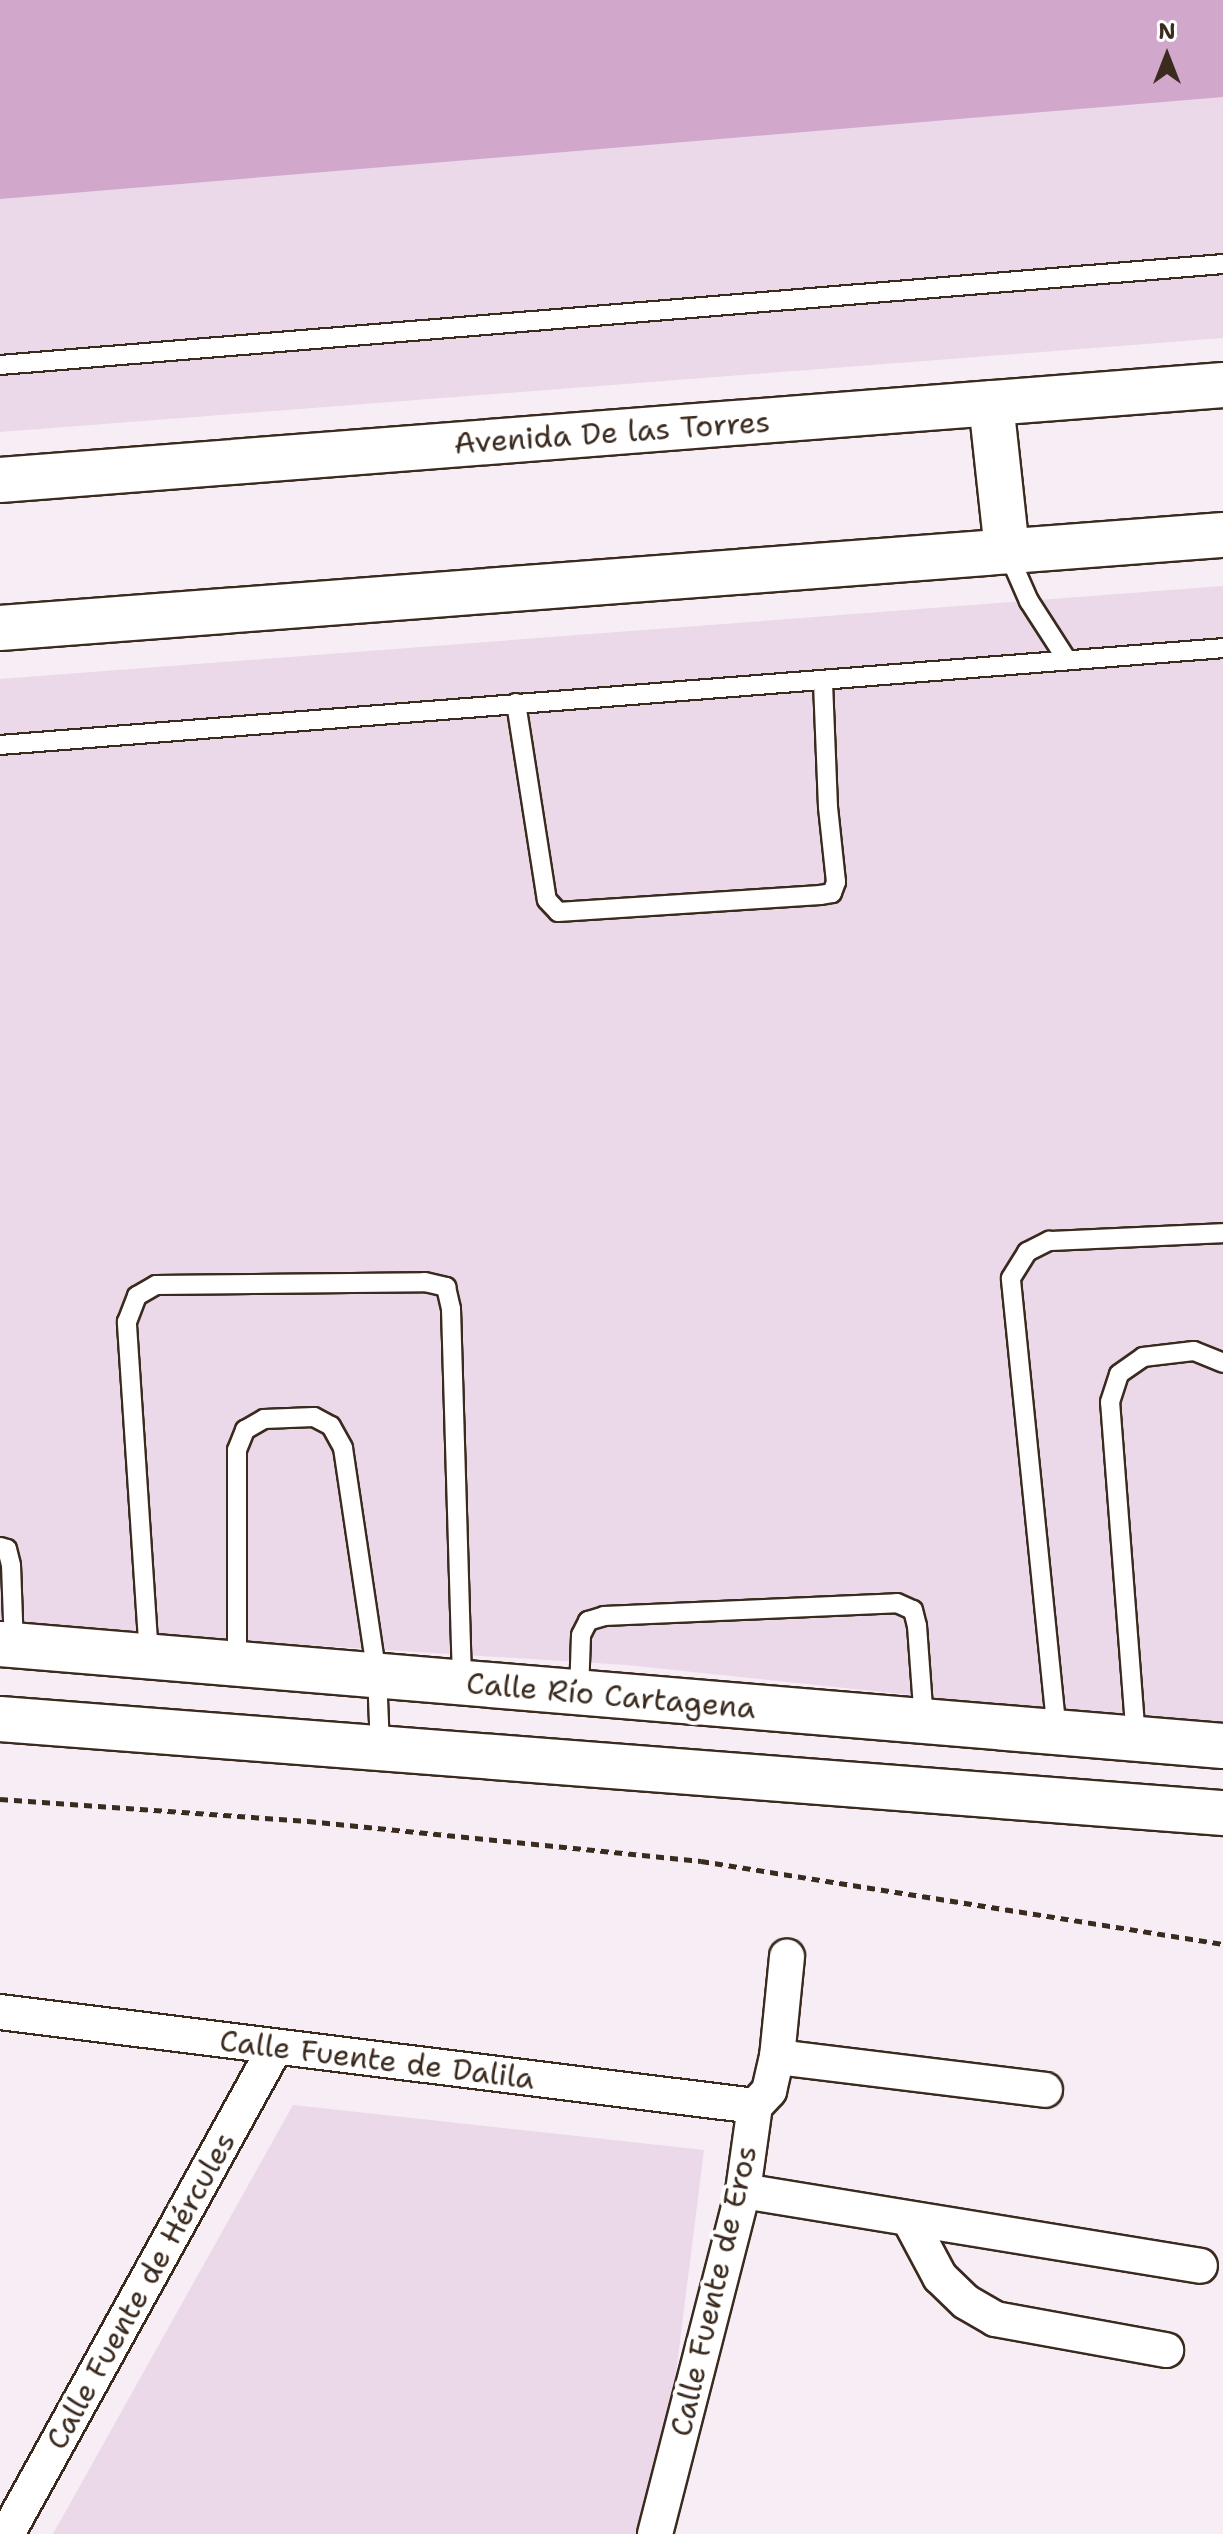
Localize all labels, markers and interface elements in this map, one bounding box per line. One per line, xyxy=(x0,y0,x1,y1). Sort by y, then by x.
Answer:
north arrow xyxy=(1127,16,1207,96)
text: N xyxy=(1158,17,1176,46)
street label: Avenida De las Torres xyxy=(453,404,771,462)
street label: Calle Río Cartagena xyxy=(465,1665,757,1727)
street label: Calle Fuente de Dalila xyxy=(218,2023,536,2097)
street label: Calle Fuente de Hércules xyxy=(39,2126,243,2456)
street label: Calle Fuente de Eros xyxy=(663,2142,765,2440)

